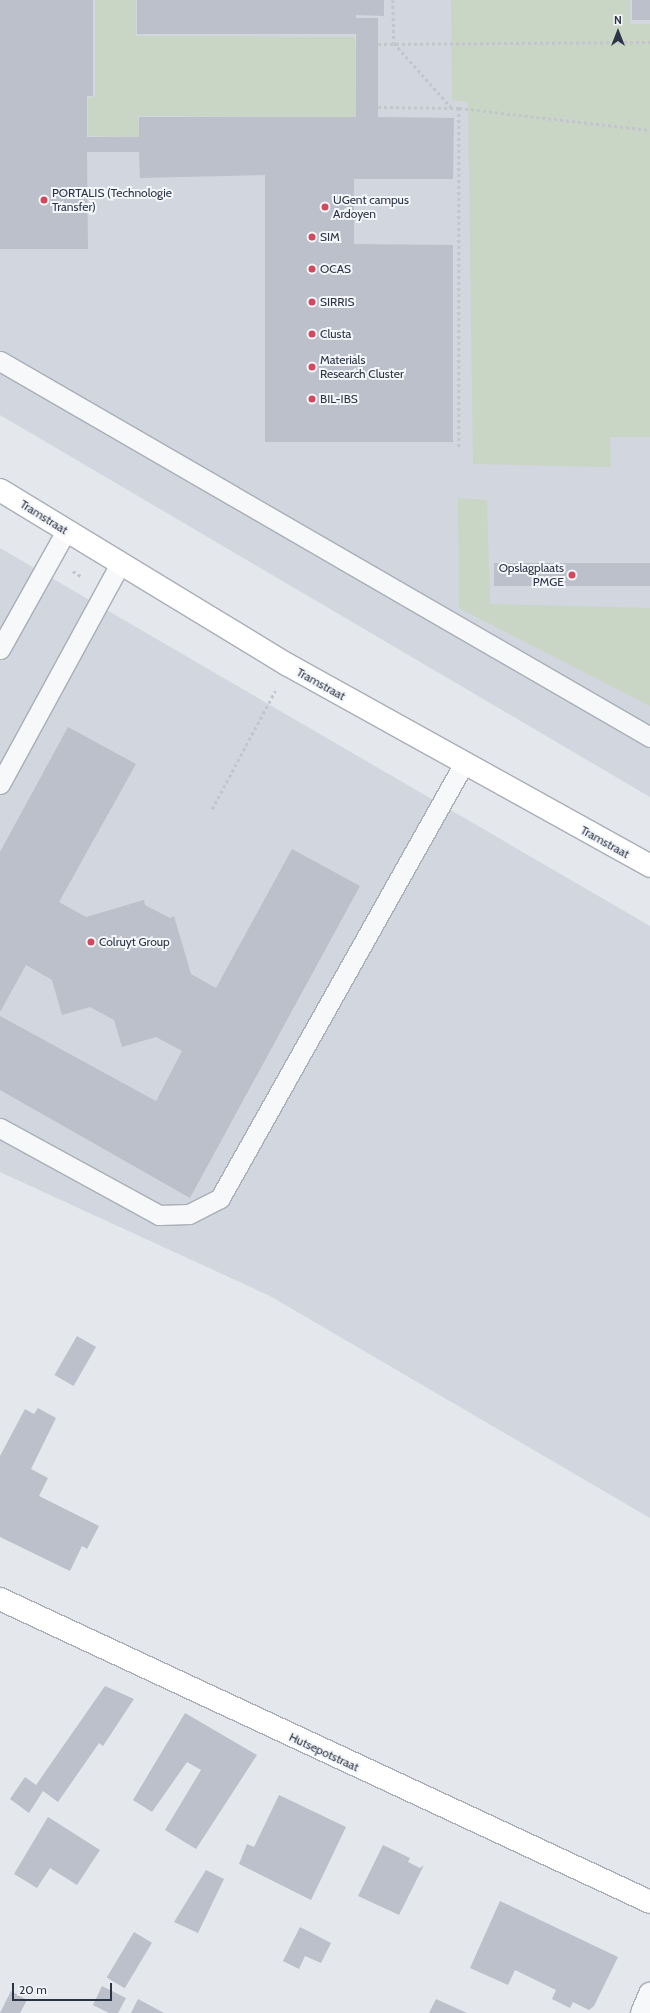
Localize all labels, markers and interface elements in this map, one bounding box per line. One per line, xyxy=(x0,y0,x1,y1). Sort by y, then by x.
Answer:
north arrow xyxy=(598,12,638,52)
text: N xyxy=(614,13,622,27)
place label: PORTALIS (Technologie Transfer) xyxy=(52,186,172,214)
place label: UGent campus Ardoyen xyxy=(333,193,409,221)
marker: PORTALIS (Technologie Transfer) xyxy=(39,195,49,205)
marker: UGent campus Ardoyen xyxy=(320,202,330,212)
place label: SIM xyxy=(320,230,340,244)
marker: SIM xyxy=(307,232,317,242)
place label: OCAS xyxy=(320,262,351,276)
marker: OCAS xyxy=(307,264,317,274)
place label: SIRRIS xyxy=(320,295,355,309)
marker: SIRRIS xyxy=(307,297,317,307)
place label: Clusta xyxy=(320,327,351,341)
marker: Clusta xyxy=(307,329,317,339)
place label: Materials Research Cluster xyxy=(320,353,404,381)
marker: Materials Research Cluster xyxy=(307,362,317,372)
place label: BIL-IBS xyxy=(320,392,358,406)
marker: BIL-IBS xyxy=(307,394,317,404)
street label: Tramstraat xyxy=(18,497,70,537)
place label: Opslagplaats PMGE xyxy=(499,561,564,589)
marker: Opslagplaats PMGE xyxy=(567,570,577,580)
street label: Tramstraat xyxy=(294,665,348,703)
street label: Tramstraat xyxy=(578,823,632,861)
place label: Colruyt Group xyxy=(99,935,170,949)
marker: Colruyt Group xyxy=(86,937,96,947)
street label: Hutsepotstraat xyxy=(287,1730,361,1774)
scale bar xyxy=(14,1975,114,2001)
text: 20 m xyxy=(19,1982,47,1997)

